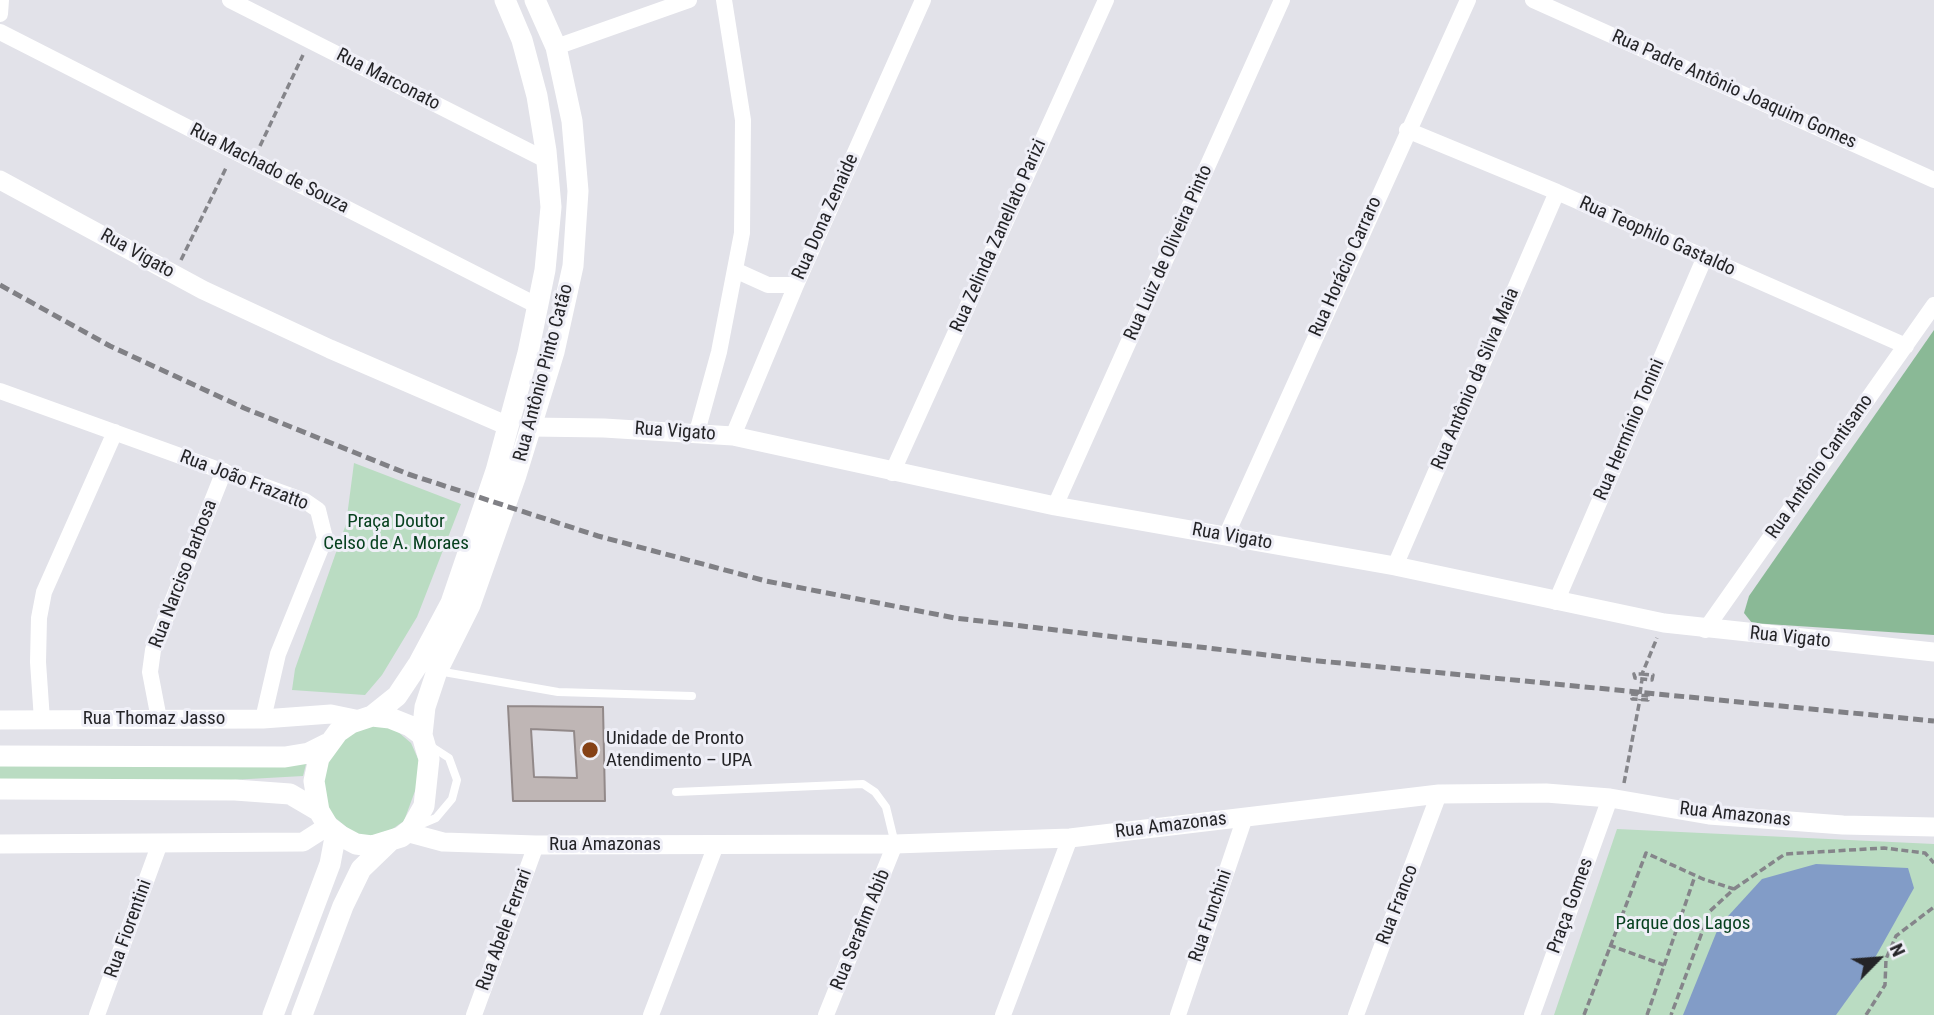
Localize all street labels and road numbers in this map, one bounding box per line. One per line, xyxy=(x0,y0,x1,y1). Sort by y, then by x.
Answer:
street label: Rua Padre Antônio Joaquim Gomes xyxy=(1608,26,1860,154)
street label: Rua Marconato xyxy=(332,44,444,116)
street label: Rua Machado de Souza xyxy=(186,119,352,219)
street label: Rua Zelinda Zanellato Parizi xyxy=(946,136,1052,336)
street label: Rua Dona Zenaide xyxy=(788,151,864,283)
street label: Rua Luiz de Oliveira Pinto xyxy=(1120,162,1218,344)
street label: Rua Teophilo Gastaldo xyxy=(1575,192,1739,282)
street label: Rua Horácio Carraro xyxy=(1305,193,1387,341)
street label: Rua Vigato xyxy=(96,224,178,284)
street label: Rua Antônio Pinto Catão xyxy=(509,282,579,464)
street label: Rua Antônio da Silva Maia xyxy=(1427,285,1525,473)
street label: Rua Hermínio Tonini xyxy=(1590,356,1670,504)
street label: Rua Antônio Cantisano xyxy=(1762,390,1878,544)
street label: Rua Vigato xyxy=(634,418,716,446)
street label: Rua João Frazatto xyxy=(176,446,312,516)
street label: Rua Narciso Barbosa xyxy=(145,497,223,651)
street label: Rua Vigato xyxy=(1190,519,1274,555)
street label: Rua Vigato xyxy=(1748,622,1832,654)
street label: Rua Thomaz Jasso xyxy=(83,708,225,730)
street label: Rua Amazonas xyxy=(1678,798,1792,832)
street label: Rua Amazonas xyxy=(1114,808,1228,844)
street label: Rua Amazonas xyxy=(549,834,661,856)
street label: Praça Gomes xyxy=(1543,855,1599,957)
street label: Rua Franco xyxy=(1372,862,1424,948)
street label: Rua Abele Ferrari xyxy=(472,866,538,994)
street label: Rua Serafim Abib xyxy=(826,866,896,994)
street label: Rua Funchini xyxy=(1185,867,1237,965)
street label: Rua Fiorentini xyxy=(101,877,157,981)

